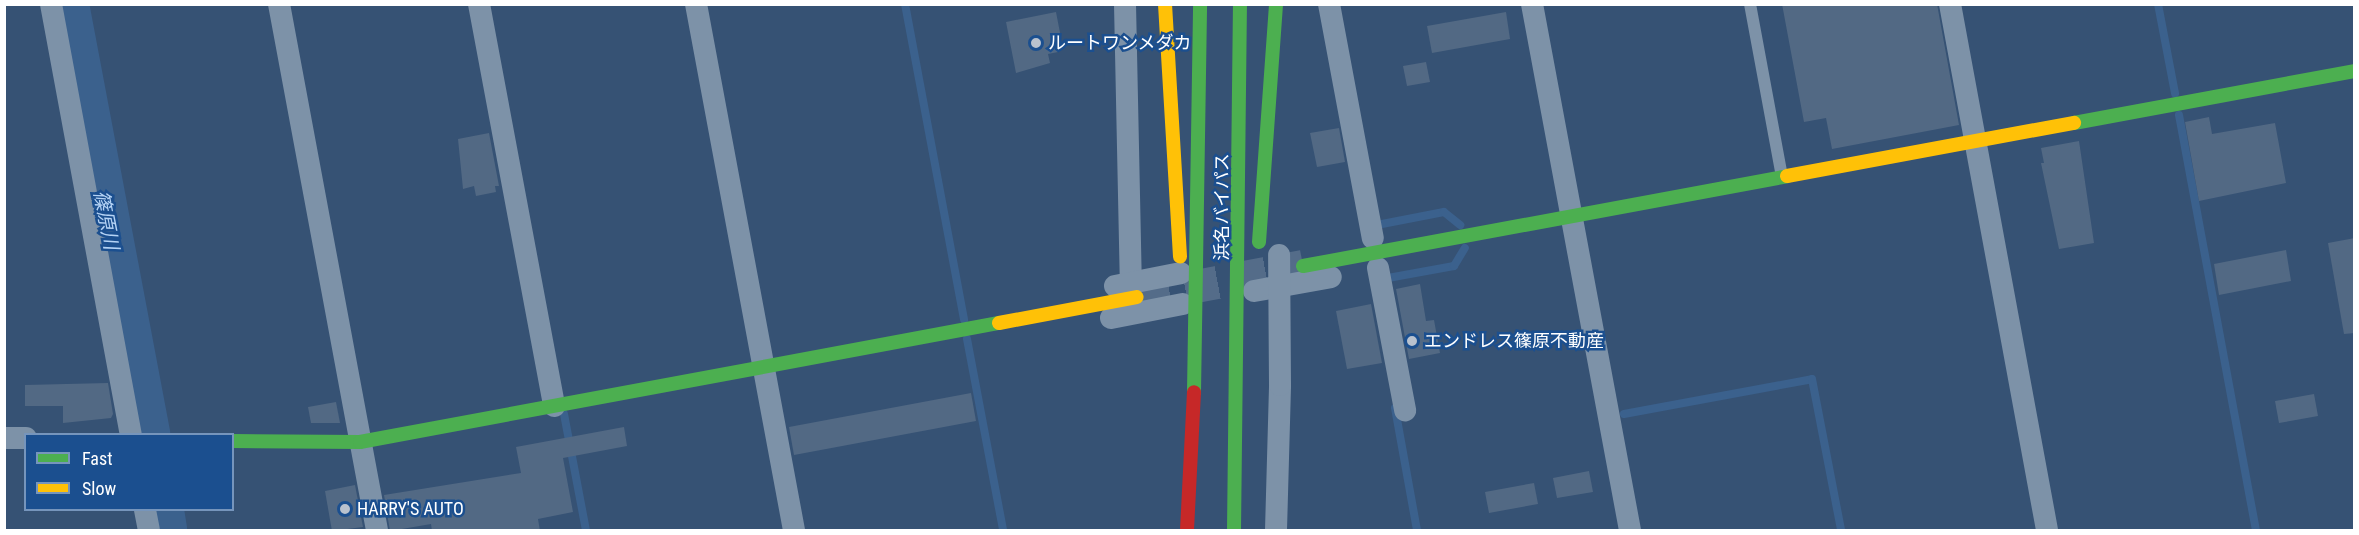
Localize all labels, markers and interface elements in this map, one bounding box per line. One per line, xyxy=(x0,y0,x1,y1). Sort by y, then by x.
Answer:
place label: ルートワンメダカ xyxy=(1048,32,1192,54)
marker: ルートワンメダカ xyxy=(1029,36,1043,50)
street label: 浜名バイパス xyxy=(1211,153,1233,261)
water label: 篠原川 xyxy=(88,188,124,252)
place label: エンドレス篠原不動産 xyxy=(1424,330,1604,352)
marker: エンドレス篠原不動産 xyxy=(1405,334,1419,348)
legend xyxy=(24,433,234,511)
text: Fast xyxy=(82,448,113,469)
text: Slow xyxy=(82,478,116,499)
place label: HARRY'S AUTO xyxy=(357,498,464,520)
marker: HARRY'S AUTO xyxy=(338,502,352,516)

